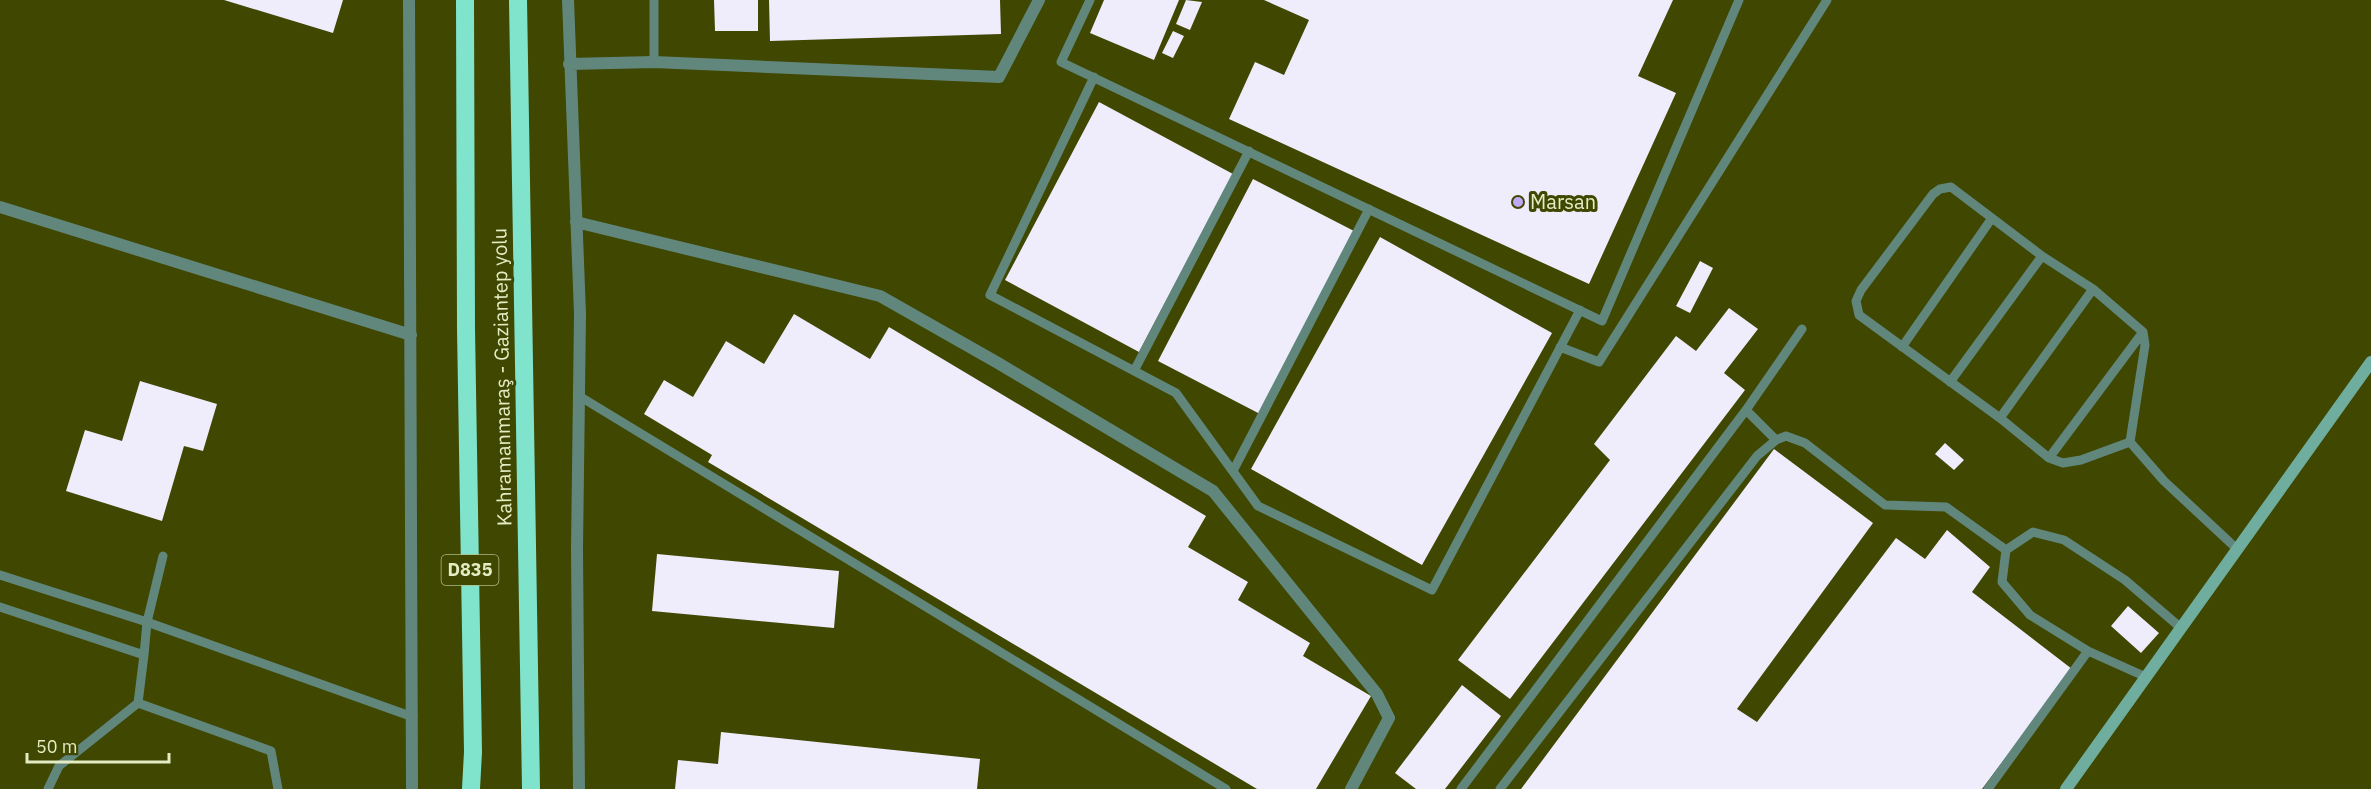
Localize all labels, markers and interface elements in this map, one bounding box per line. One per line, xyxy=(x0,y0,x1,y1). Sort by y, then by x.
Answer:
place label: Marsan xyxy=(1530,188,1596,215)
marker: Marsan xyxy=(1511,195,1525,209)
street label: Kahramanmaraş - Gaziantep yolu xyxy=(485,228,518,526)
road number: D835 xyxy=(442,555,498,585)
scale bar xyxy=(27,726,170,764)
text: 50 m xyxy=(36,735,78,758)

